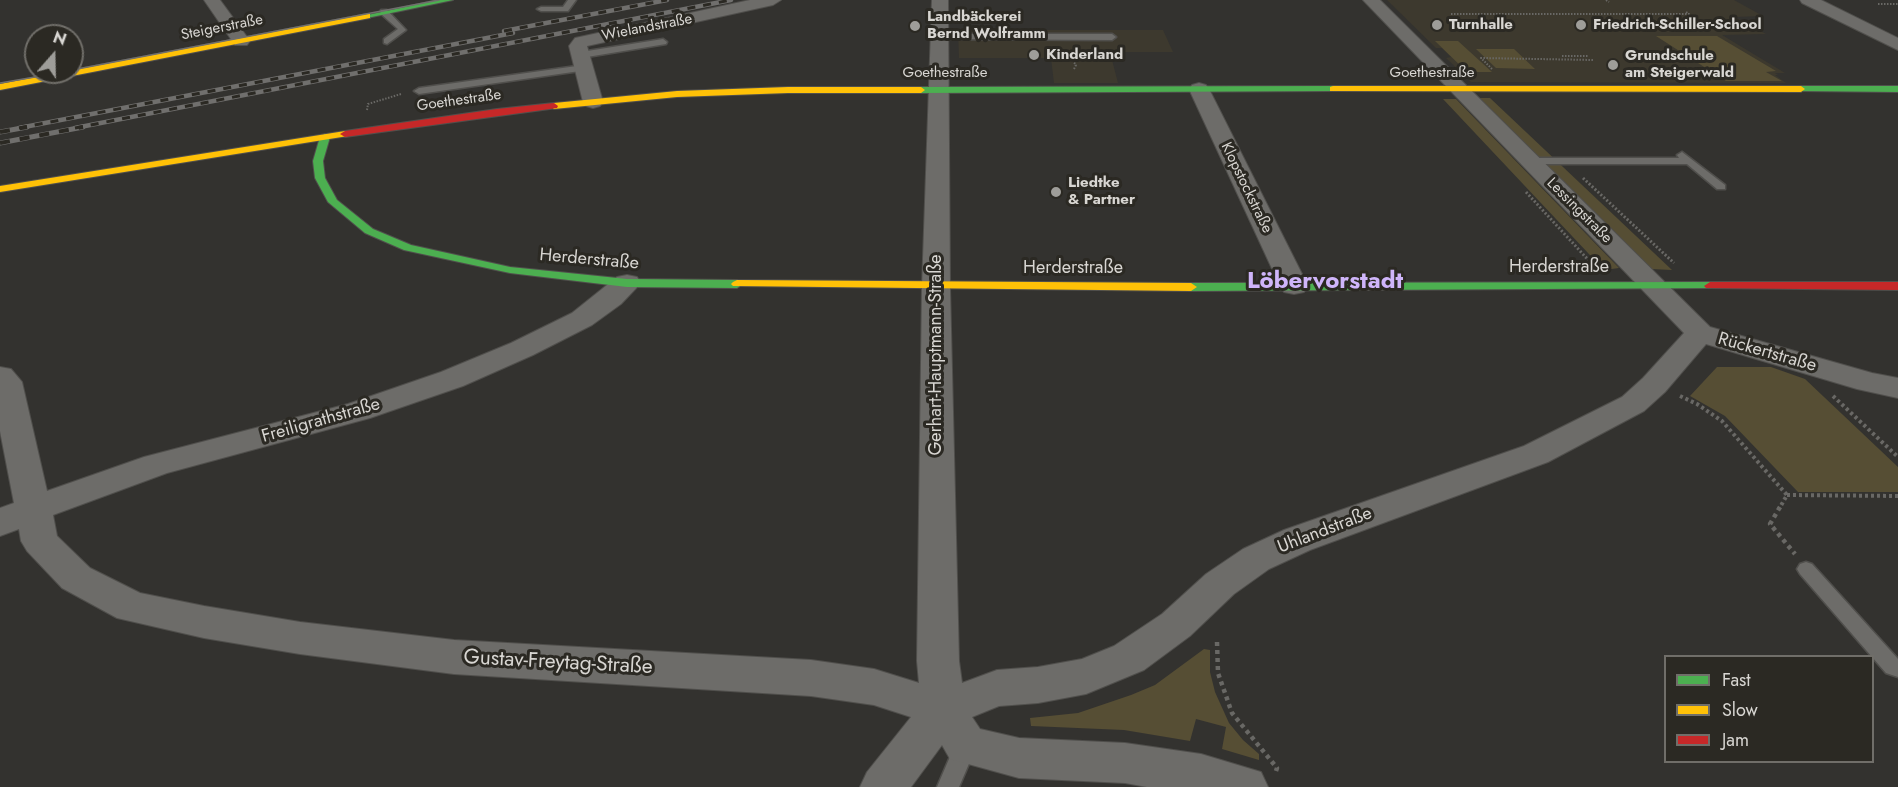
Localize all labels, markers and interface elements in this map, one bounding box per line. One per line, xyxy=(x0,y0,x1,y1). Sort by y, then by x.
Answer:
place label: Landbäckerei Bernd Wolframm xyxy=(927,8,1046,43)
street label: Wielandstraße xyxy=(600,10,694,46)
street label: Steigerstraße xyxy=(180,11,264,45)
place label: Turnhalle xyxy=(1449,16,1513,34)
place label: Friedrich-Schiller-School xyxy=(1593,16,1761,34)
marker: Turnhalle xyxy=(1430,18,1444,32)
marker: Friedrich-Schiller-School xyxy=(1574,18,1588,32)
marker: Landbäckerei Bernd Wolframm xyxy=(908,19,922,33)
north arrow xyxy=(24,24,84,84)
text: N xyxy=(50,26,70,51)
place label: Kinderland xyxy=(1046,46,1123,64)
place label: Grundschule am Steigerwald xyxy=(1625,47,1734,82)
marker: Kinderland xyxy=(1027,48,1041,62)
marker: Grundschule am Steigerwald xyxy=(1606,58,1620,72)
street label: Goethestraße xyxy=(903,64,987,82)
street label: Goethestraße xyxy=(1390,64,1474,82)
street label: Goethestraße xyxy=(416,86,502,116)
street label: Klopstockstraße xyxy=(1216,140,1276,236)
place label: Liedtke & Partner xyxy=(1068,174,1135,209)
street label: Lessingstraße xyxy=(1543,175,1615,247)
marker: Liedtke & Partner xyxy=(1049,185,1063,199)
street label: Herderstraße xyxy=(538,245,640,275)
street label: Gerhart-Hauptmann-Straße xyxy=(926,254,948,456)
street label: Herderstraße xyxy=(1509,257,1609,279)
street label: Herderstraße xyxy=(1023,258,1123,280)
district label: Löbervorstadt xyxy=(1247,268,1403,296)
street label: Rückertstraße xyxy=(1715,329,1819,377)
street label: Freiligrathstraße xyxy=(259,394,383,448)
street label: Uhlandstraße xyxy=(1275,503,1375,559)
street label: Gustav-Freytag-Straße xyxy=(463,645,653,681)
legend xyxy=(1664,655,1874,763)
text: Fast xyxy=(1722,667,1751,693)
text: Slow xyxy=(1722,697,1758,723)
text: Jam xyxy=(1722,727,1749,753)

